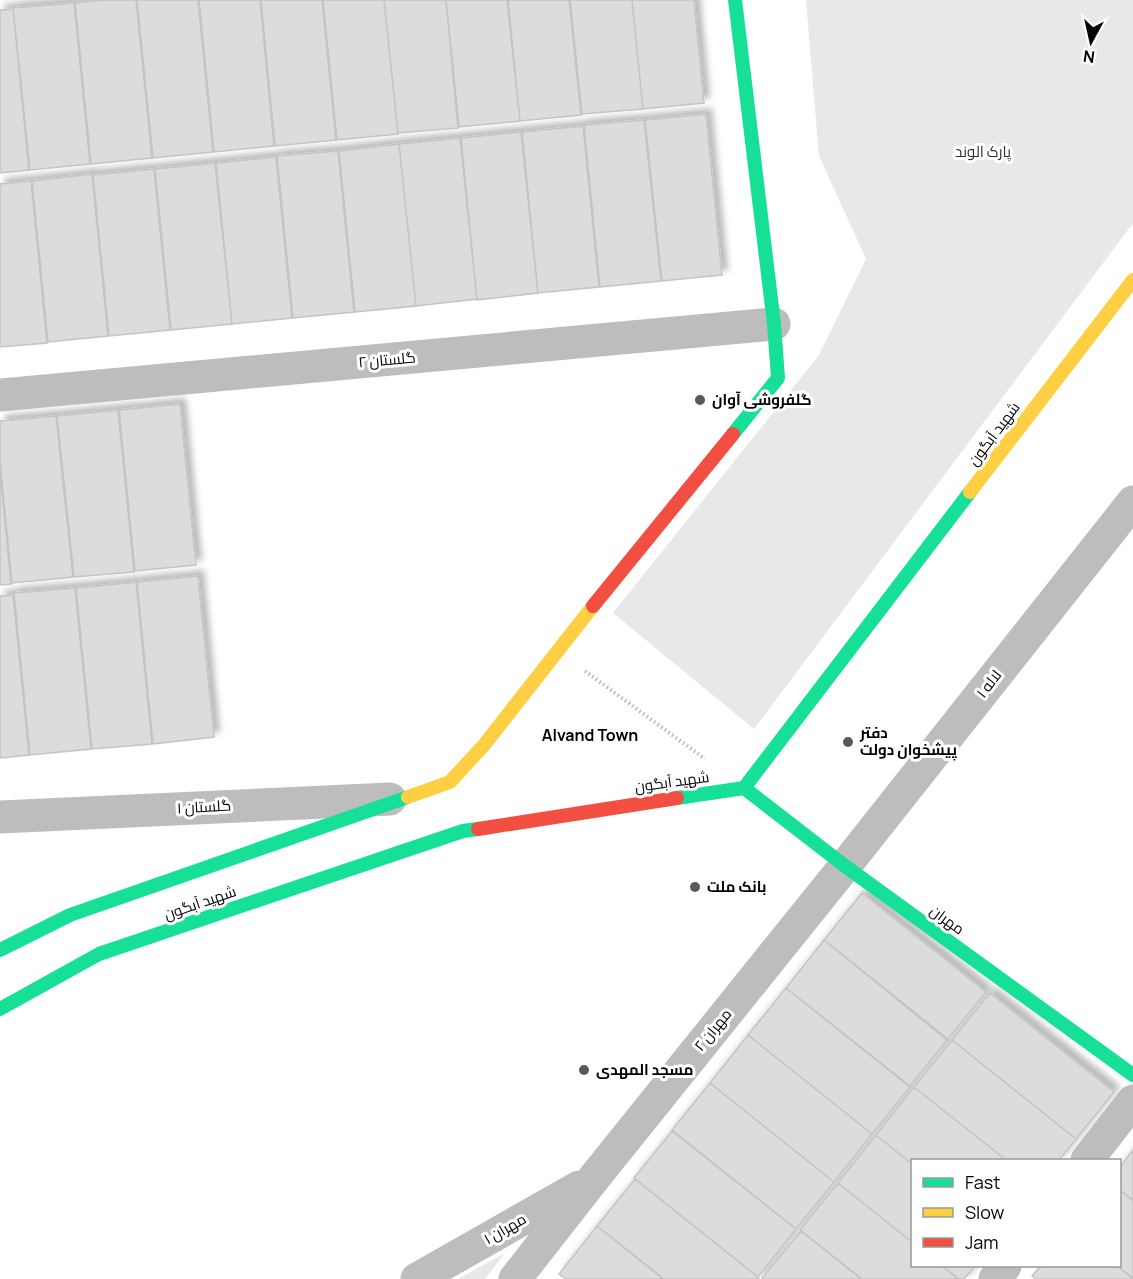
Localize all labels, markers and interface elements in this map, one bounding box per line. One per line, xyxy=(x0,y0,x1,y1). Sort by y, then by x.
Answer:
north arrow xyxy=(1061,12,1121,72)
text: N xyxy=(1082,45,1096,69)
park label: پارک الوند xyxy=(955,141,1011,162)
street label: گلستان ۲ xyxy=(357,347,416,372)
place label: گلفروشی آوان xyxy=(712,389,812,410)
marker: گلفروشی آوان xyxy=(693,393,707,407)
street label: شهید آبگون xyxy=(963,397,1025,470)
street label: لاله ۱ xyxy=(971,665,1006,702)
place label: دفتر پیشخوان دولت xyxy=(859,722,957,761)
district label: Alvand Town xyxy=(542,724,638,746)
marker: دفتر پیشخوان دولت xyxy=(841,735,855,749)
street label: شهید آبگون xyxy=(633,766,711,797)
street label: گلستان ۱ xyxy=(176,795,232,818)
place label: بانک ملت xyxy=(707,876,766,897)
street label: شهید آبگون xyxy=(161,880,239,925)
marker: بانک ملت xyxy=(688,880,702,894)
street label: مهران xyxy=(926,900,969,939)
street label: مهران ۲ xyxy=(689,1004,736,1055)
place label: مسجد المهدی xyxy=(596,1059,693,1080)
marker: مسجد المهدی xyxy=(577,1063,591,1077)
legend xyxy=(911,1159,1121,1267)
text: Fast xyxy=(965,1170,1000,1194)
text: Slow xyxy=(965,1200,1005,1224)
street label: ۱ مهران xyxy=(480,1208,530,1249)
text: Jam xyxy=(965,1230,999,1254)

